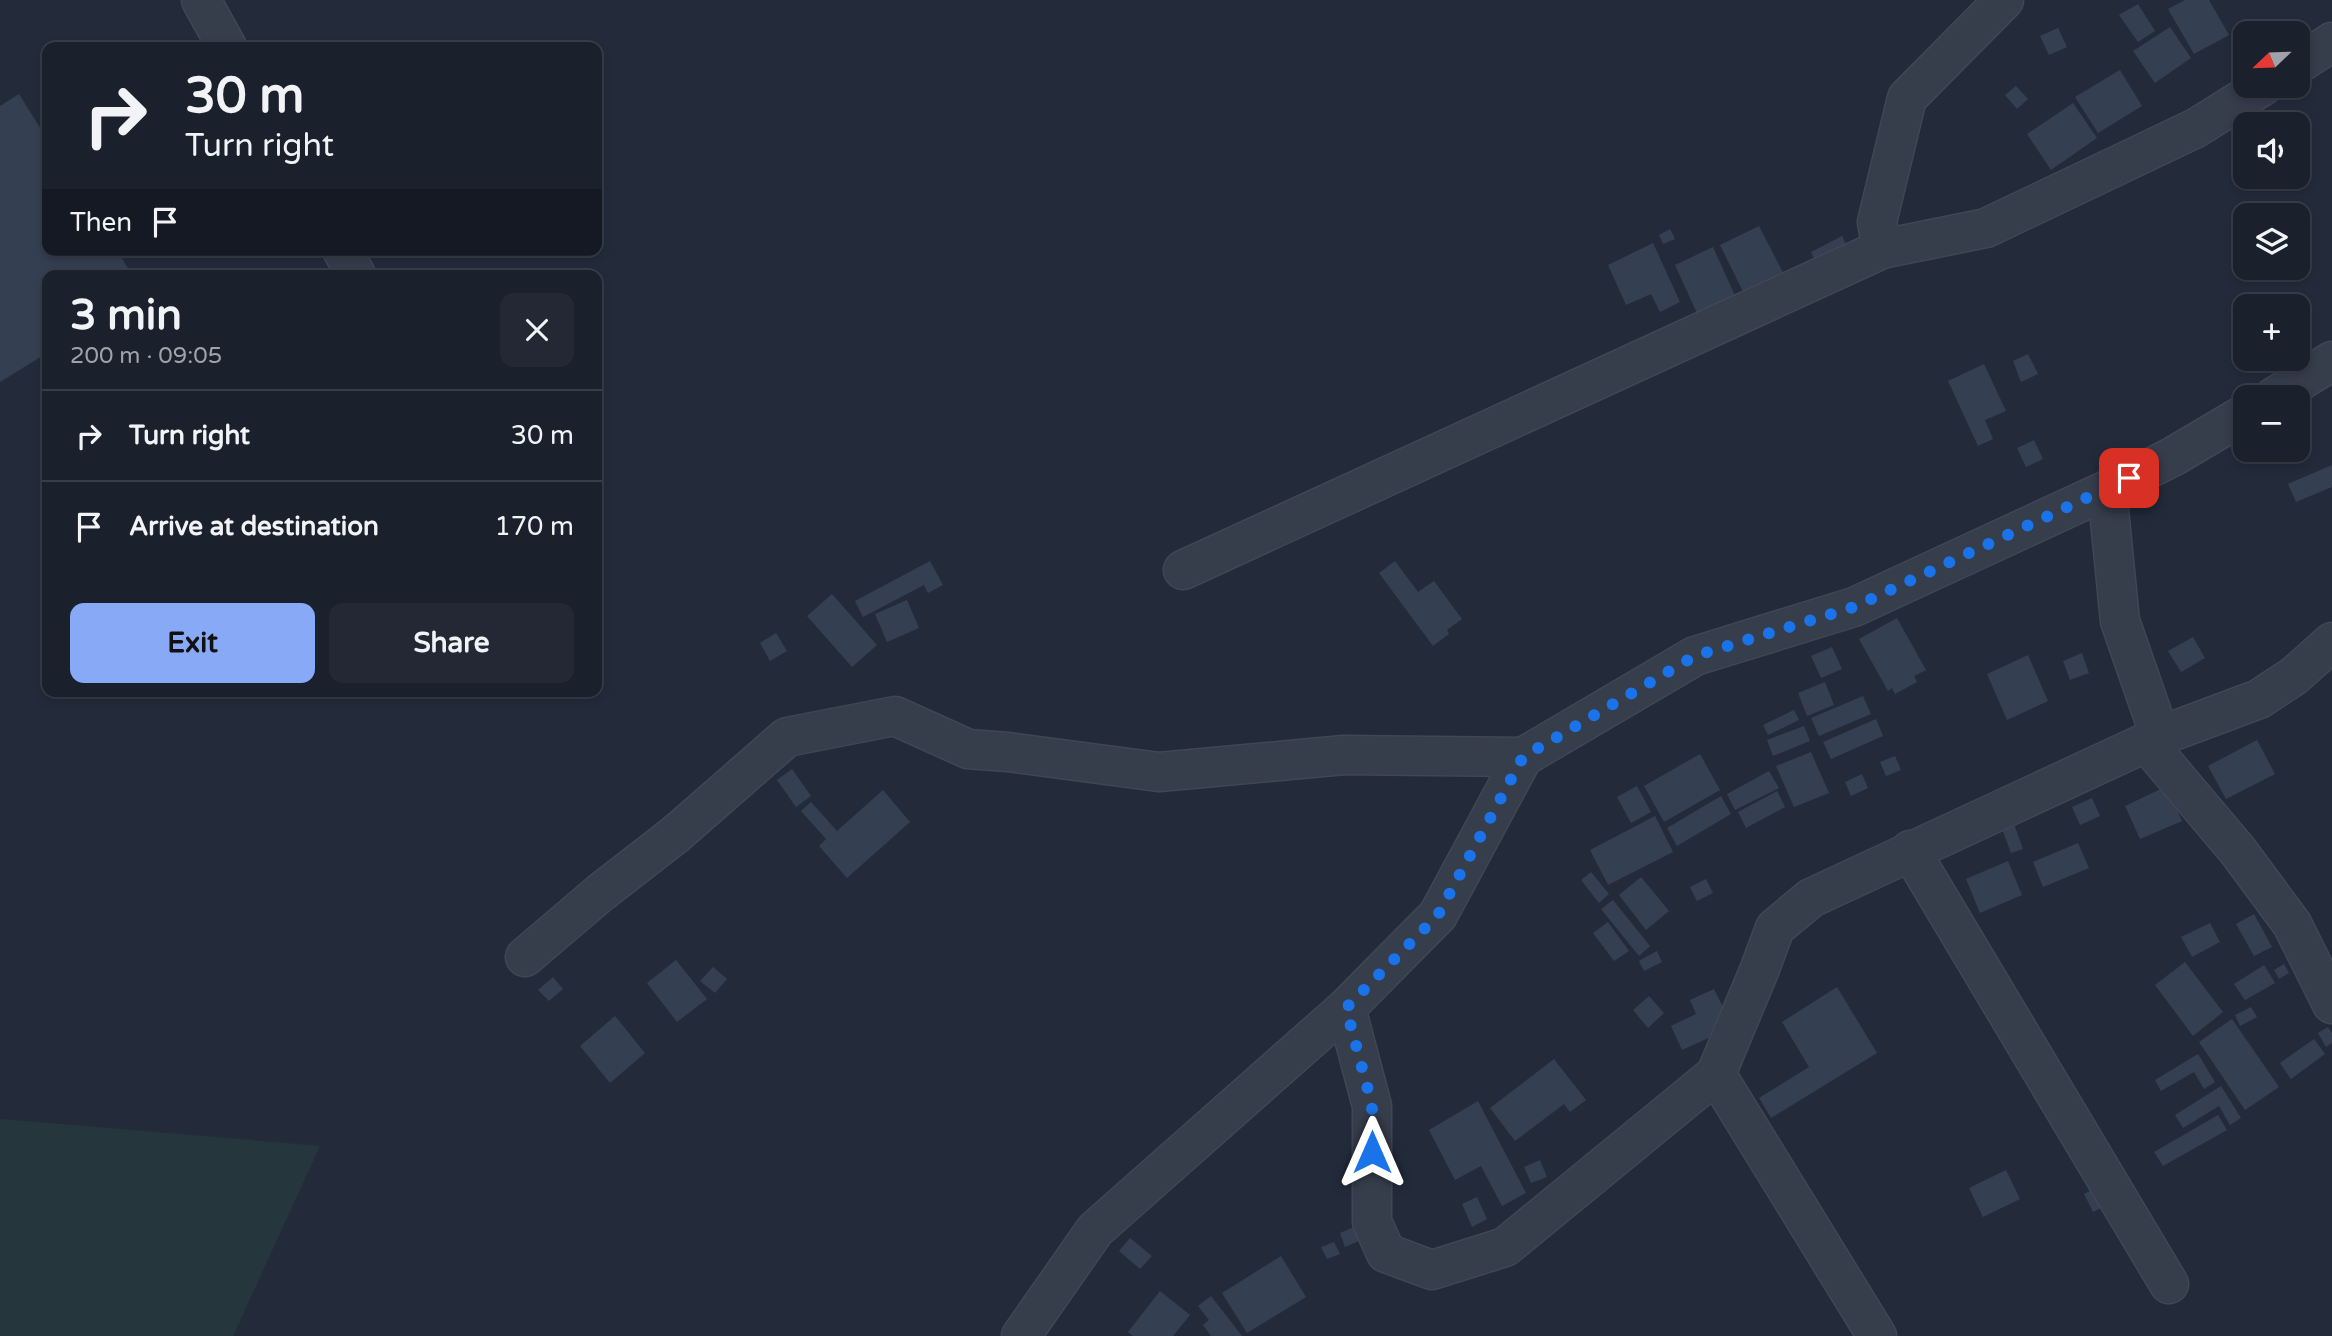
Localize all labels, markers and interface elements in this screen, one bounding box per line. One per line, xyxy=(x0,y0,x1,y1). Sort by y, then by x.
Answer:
north arrow xyxy=(2233,21,2310,98)
map controls xyxy=(2233,21,2310,462)
text: 30 m xyxy=(185,67,304,126)
icon: right xyxy=(70,70,161,161)
button: sound xyxy=(2233,112,2310,189)
text: Turn right xyxy=(185,127,334,165)
icon: arrive xyxy=(146,203,184,241)
button: layers xyxy=(2233,203,2310,280)
text: Then xyxy=(70,207,132,238)
text: 3 min xyxy=(70,290,182,341)
button: close xyxy=(500,293,574,367)
button: + xyxy=(2233,294,2310,371)
text: 200 m · 09:05 xyxy=(70,342,222,370)
button: − xyxy=(2233,385,2310,462)
icon: right xyxy=(70,417,108,455)
text: Turn right xyxy=(129,420,250,451)
text: 30 m xyxy=(511,420,574,451)
pin xyxy=(2099,448,2159,508)
icon: arrive xyxy=(2110,459,2148,497)
icon: arrive xyxy=(70,508,108,546)
text: Arrive at destination xyxy=(129,511,379,542)
text: 170 m xyxy=(494,511,574,542)
button: Exit xyxy=(70,603,315,683)
button: Share xyxy=(329,603,574,683)
position arrow xyxy=(1335,1115,1409,1189)

